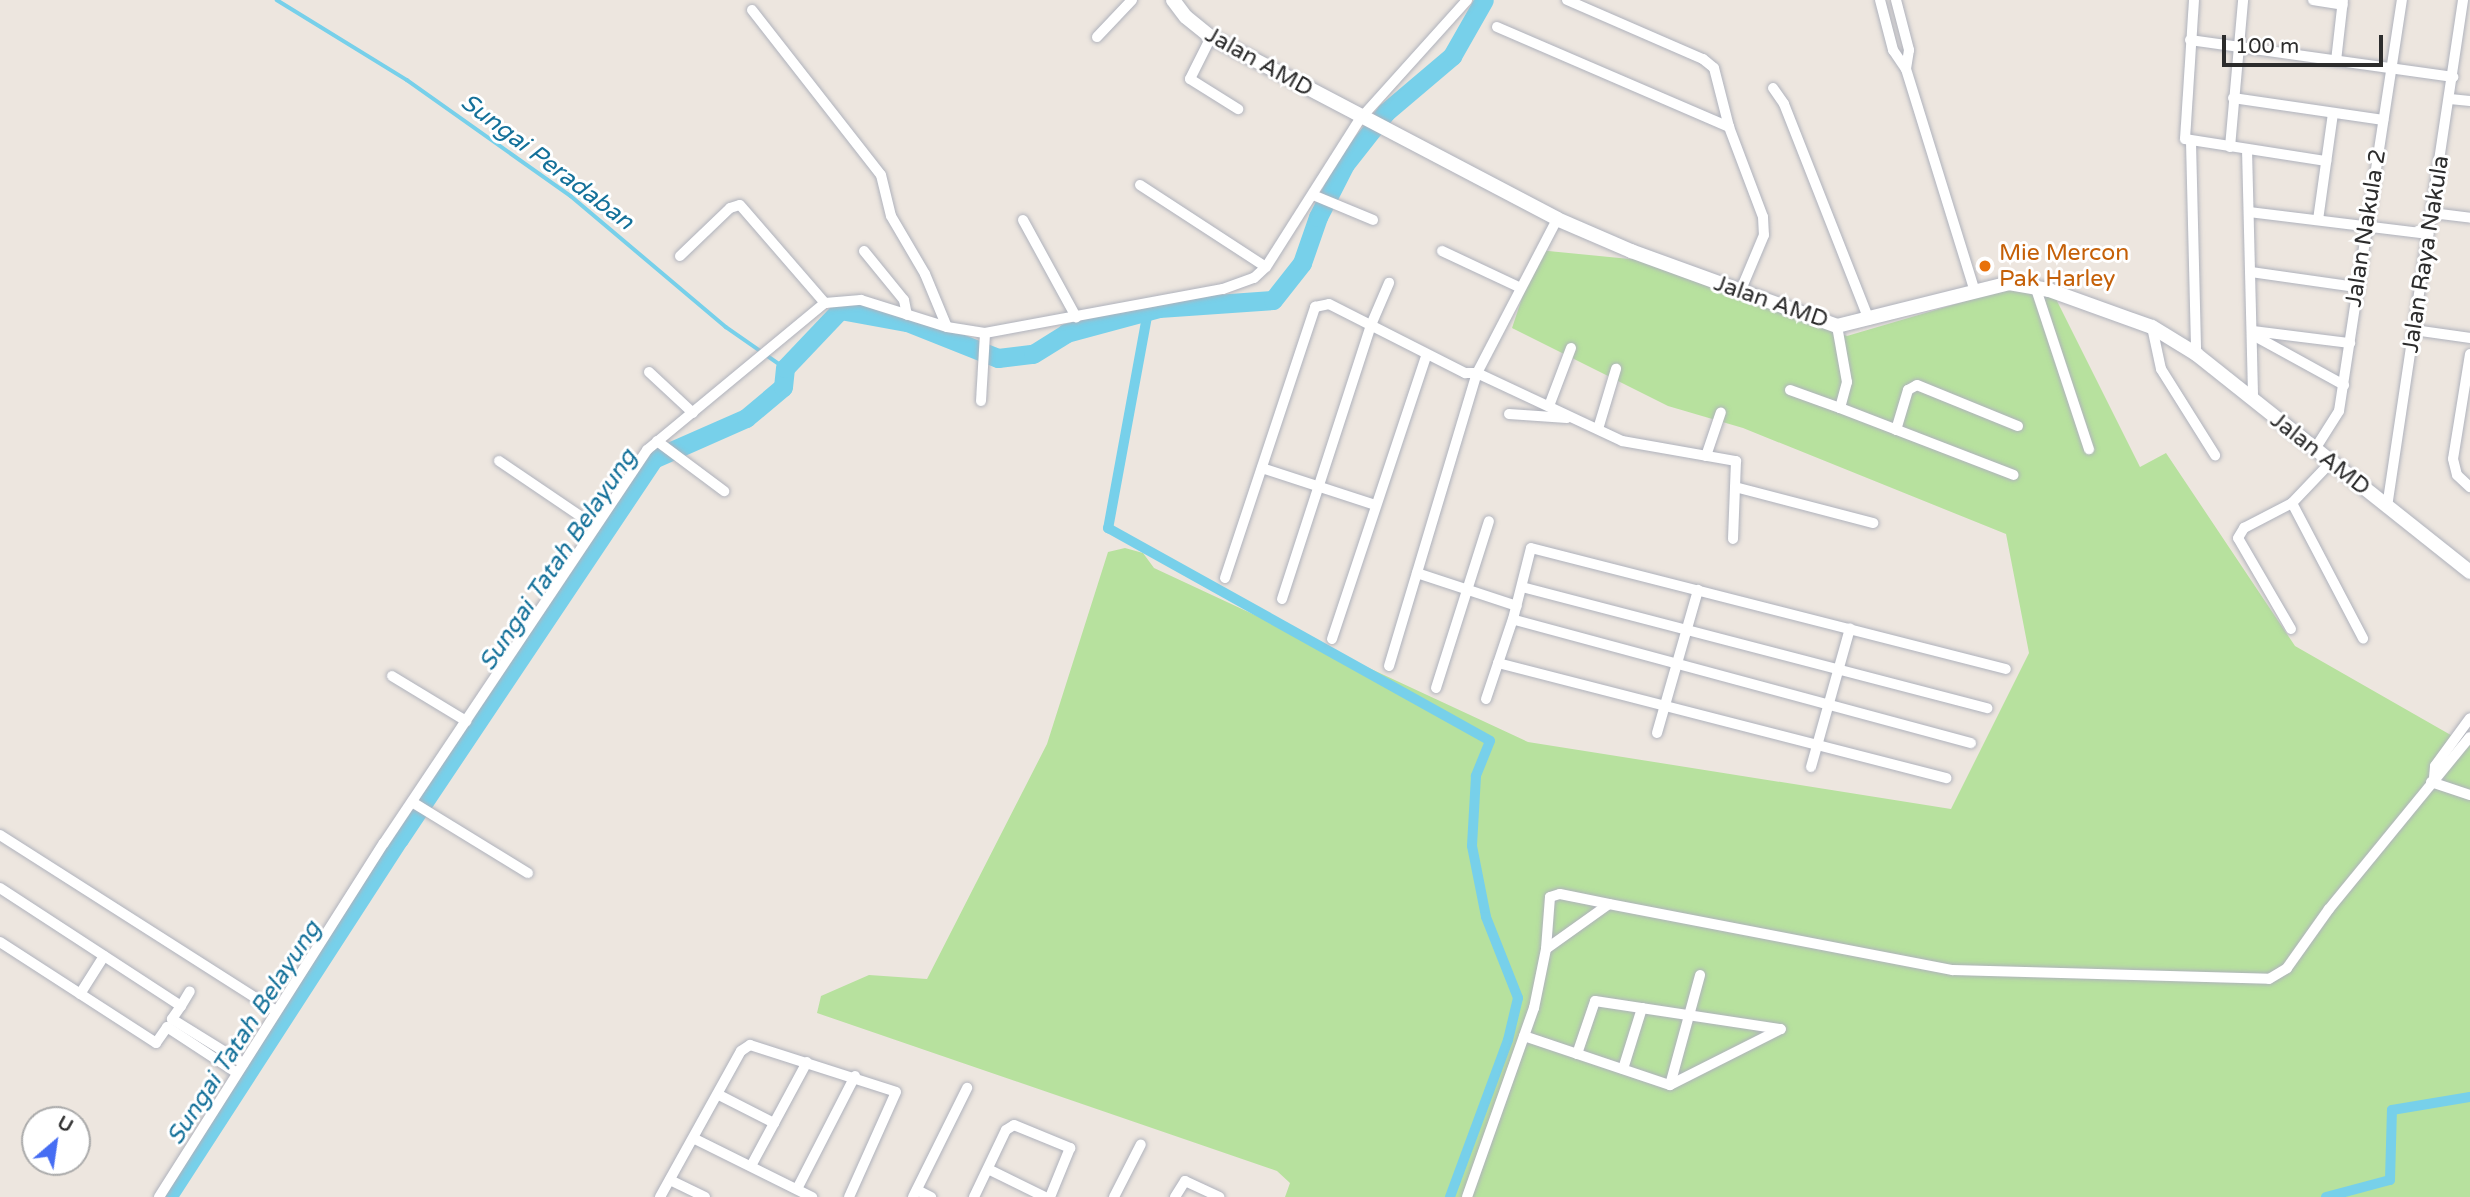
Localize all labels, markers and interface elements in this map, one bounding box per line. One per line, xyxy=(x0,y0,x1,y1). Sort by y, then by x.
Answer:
street label: Jalan AMD xyxy=(1200,21,1318,103)
scale bar xyxy=(2225,21,2386,65)
text: 100 m xyxy=(2235,34,2299,59)
water label: Sungai Peradaban xyxy=(455,88,639,236)
street label: Jalan Nakula 2 xyxy=(2340,147,2392,309)
street label: Jalan Raya Nakula xyxy=(2397,154,2455,354)
place label: Mie Mercon Pak Harley xyxy=(1999,239,2129,293)
marker: Mie Mercon Pak Harley xyxy=(1977,258,1993,274)
street label: Jalan AMD xyxy=(1710,270,1832,334)
street label: Jalan AMD xyxy=(2265,407,2375,501)
water label: Sungai Tatah Belayung xyxy=(473,444,643,676)
water label: Sungai Tatah Belayung xyxy=(161,916,327,1150)
north arrow xyxy=(21,1106,91,1176)
text: U xyxy=(54,1111,77,1137)

